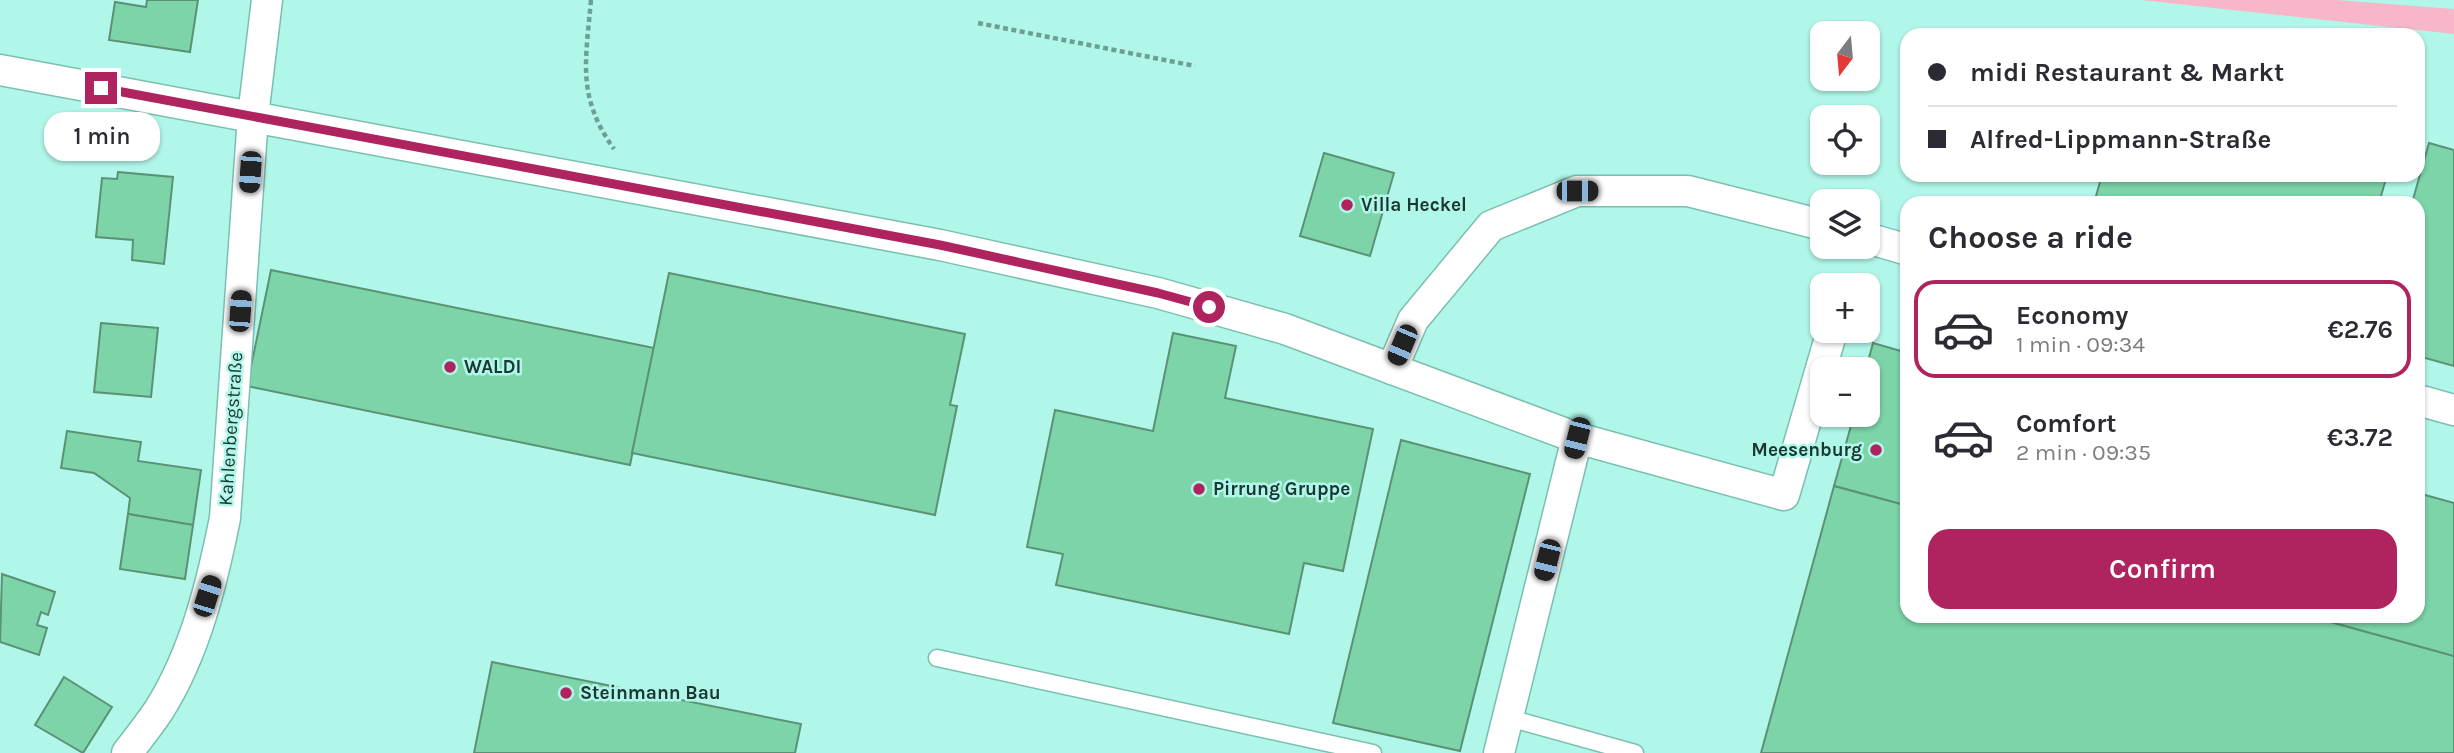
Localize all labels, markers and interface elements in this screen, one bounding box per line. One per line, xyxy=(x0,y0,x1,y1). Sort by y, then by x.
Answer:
north arrow xyxy=(1810,21,1880,91)
map controls xyxy=(1810,21,1880,427)
text: midi Restaurant & Markt xyxy=(1970,57,2284,88)
route end xyxy=(85,72,117,104)
button: locate xyxy=(1810,105,1880,175)
callout: 1 min xyxy=(43,112,159,162)
text: 1 min xyxy=(73,123,131,150)
text: Alfred-Lippmann-Straße xyxy=(1970,124,2271,155)
car xyxy=(239,150,262,194)
car xyxy=(1557,181,1599,202)
button: layers xyxy=(1810,189,1880,259)
place label: Villa Heckel xyxy=(1361,194,1467,216)
marker: Villa Heckel xyxy=(1339,197,1355,213)
text: Choose a ride xyxy=(1928,219,2133,256)
button: + xyxy=(1810,273,1880,343)
car xyxy=(229,289,252,333)
route start xyxy=(1193,291,1225,323)
icon: car xyxy=(1932,298,1995,361)
text: Economy xyxy=(2016,300,2128,331)
text: €2.76 xyxy=(2328,314,2393,345)
car xyxy=(1385,322,1420,368)
text: 1 min · 09:34 xyxy=(2016,331,2145,358)
street label: Kahlenbergstraße xyxy=(215,351,247,507)
place label: WALDI xyxy=(464,356,521,378)
button: − xyxy=(1810,357,1880,427)
marker: WALDI xyxy=(442,359,458,375)
icon: car xyxy=(1932,406,1995,469)
text: Comfort xyxy=(2016,408,2117,439)
car xyxy=(1562,415,1593,461)
text: €3.72 xyxy=(2327,422,2393,453)
place label: Meesenburg xyxy=(1751,439,1862,461)
text: 2 min · 09:35 xyxy=(2016,439,2151,466)
marker: Meesenburg xyxy=(1868,442,1884,458)
place label: Pirrung Gruppe xyxy=(1213,478,1350,500)
marker: Pirrung Gruppe xyxy=(1191,481,1207,497)
button: Confirm xyxy=(1928,529,2397,609)
car xyxy=(1532,537,1563,583)
car xyxy=(191,573,224,619)
place label: Steinmann Bau xyxy=(580,682,721,704)
marker: Steinmann Bau xyxy=(558,685,574,701)

